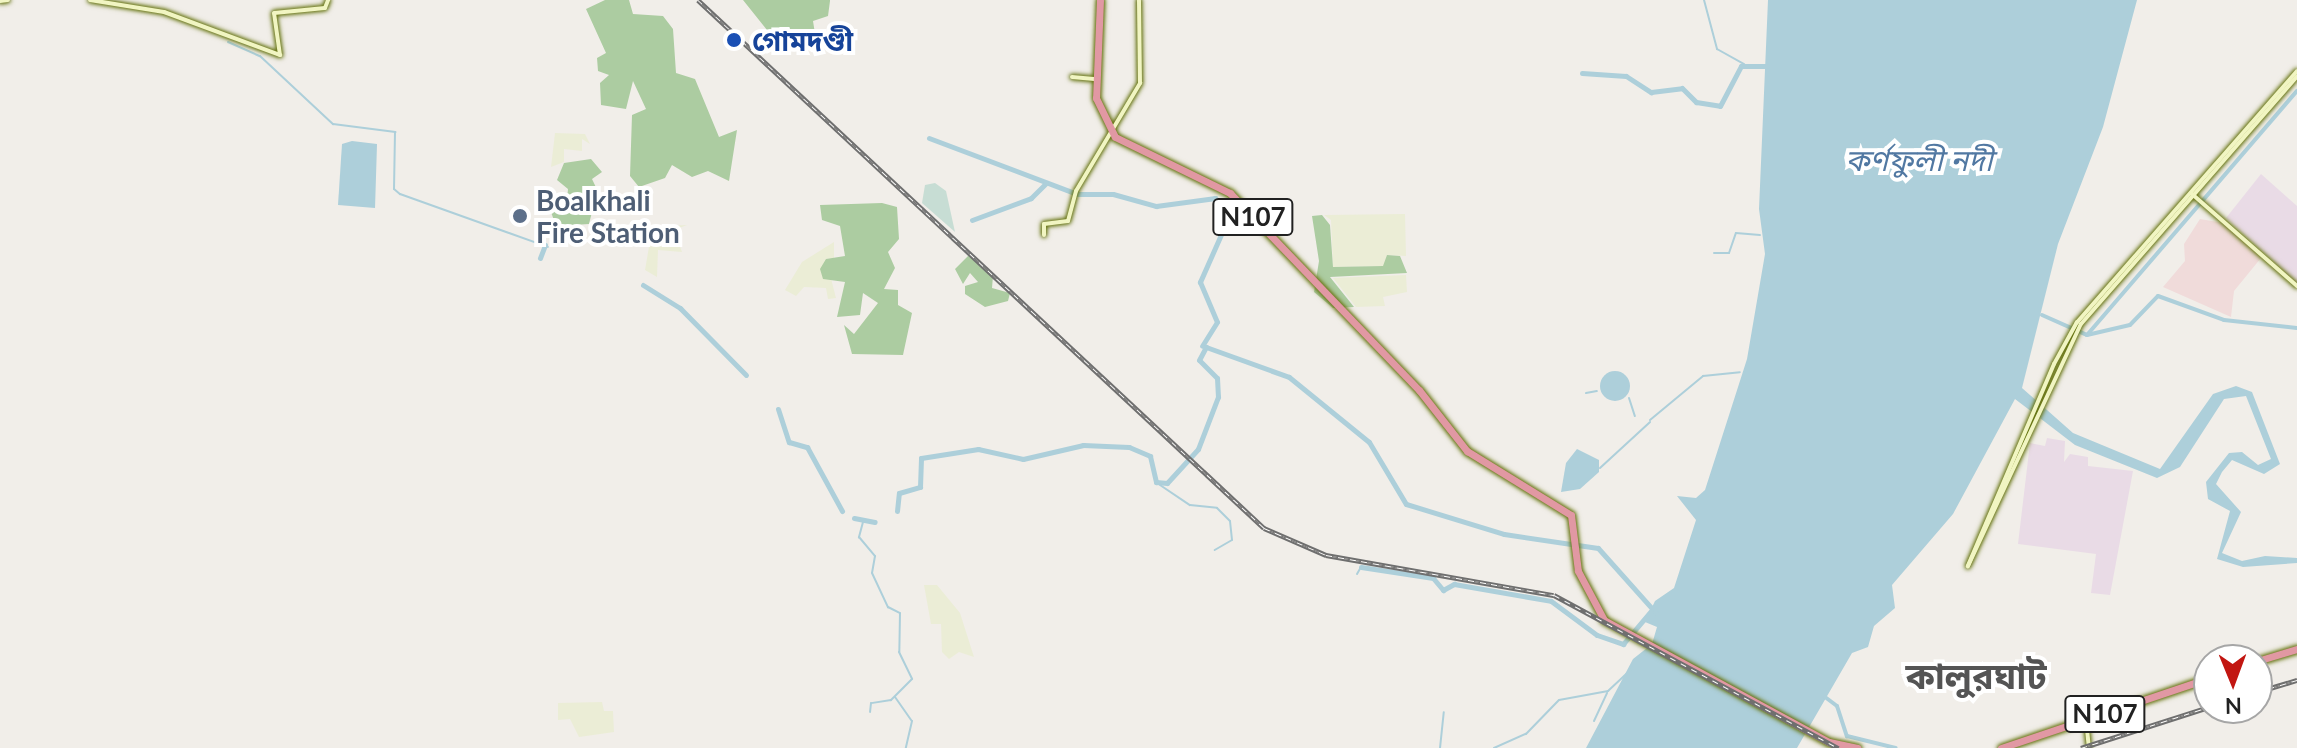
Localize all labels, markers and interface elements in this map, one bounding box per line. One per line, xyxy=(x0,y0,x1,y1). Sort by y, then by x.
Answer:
place label: গোমদণ্ডী xyxy=(752,23,853,57)
marker: গোমদণ্ডী xyxy=(723,29,745,51)
water label: কর্ণফুলী নদী xyxy=(1845,141,1993,177)
place label: Boalkhali Fire Station xyxy=(536,183,680,249)
road number: N107 xyxy=(1211,195,1295,239)
marker: Boalkhali Fire Station xyxy=(511,207,529,225)
north arrow xyxy=(2193,644,2273,724)
district label: কালুরঘাট xyxy=(1905,654,2047,698)
road number: N107 xyxy=(2063,692,2147,736)
text: N xyxy=(2225,693,2242,720)

